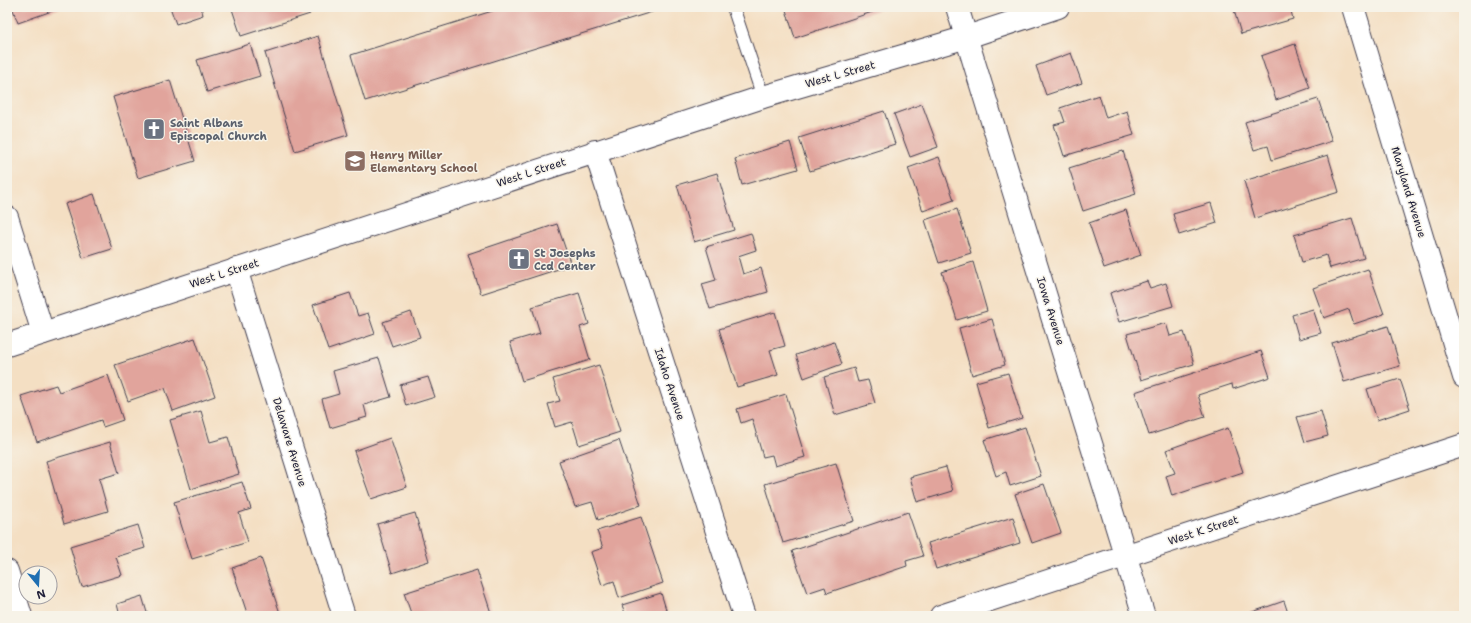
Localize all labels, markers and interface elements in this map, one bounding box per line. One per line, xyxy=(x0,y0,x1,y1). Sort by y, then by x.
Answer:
street label: West L Street xyxy=(803,57,877,92)
church icon: Saint Albans Episcopal Church xyxy=(141,116,167,142)
place label: Saint Albans Episcopal Church xyxy=(170,116,267,144)
street label: Maryland Avenue xyxy=(1388,145,1430,240)
school or university icon: Henry Miller Elementary School xyxy=(342,148,368,174)
place label: Henry Miller Elementary School xyxy=(370,148,478,176)
street label: West L Street xyxy=(495,154,568,191)
church icon: St Josephs Ccd Center xyxy=(506,246,532,272)
place label: St Josephs Ccd Center xyxy=(534,246,596,274)
street label: West L Street xyxy=(188,255,261,292)
street label: Iowa Avenue xyxy=(1033,275,1068,347)
street label: Idaho Avenue xyxy=(651,346,688,422)
street label: Delaware Avenue xyxy=(269,396,310,489)
street label: West K Street xyxy=(1166,512,1240,549)
north arrow xyxy=(18,565,58,605)
text: N xyxy=(34,586,47,603)

